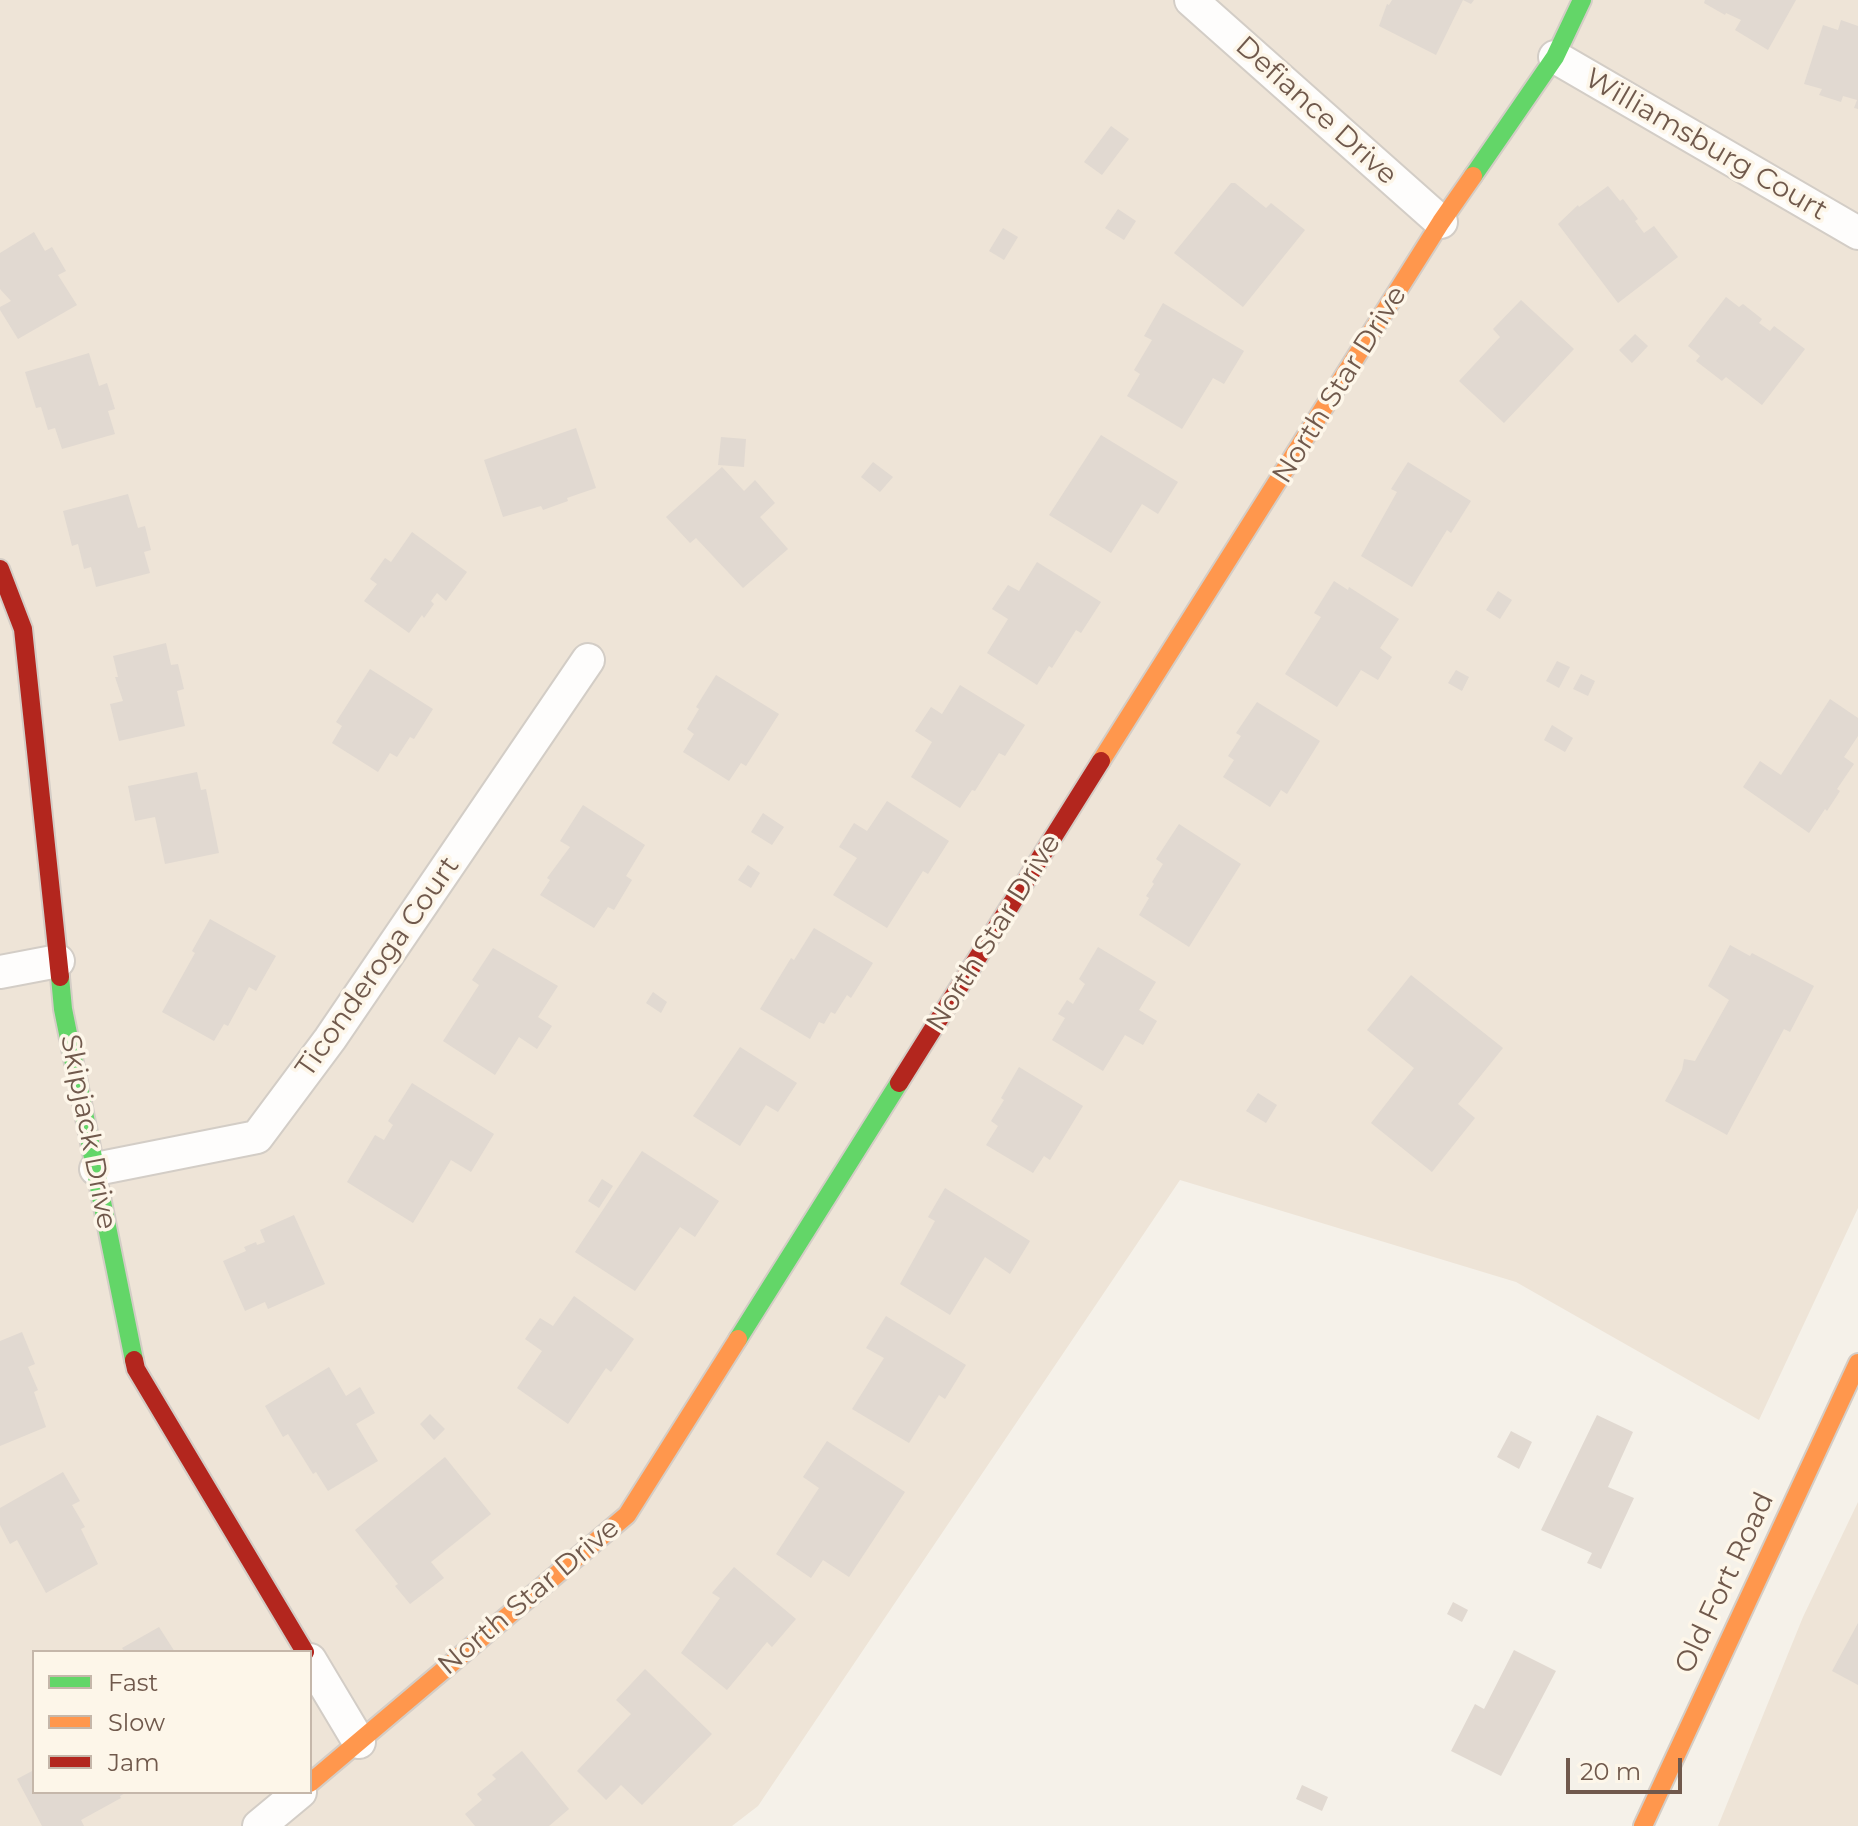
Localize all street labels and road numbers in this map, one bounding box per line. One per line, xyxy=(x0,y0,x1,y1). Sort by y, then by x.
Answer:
street label: Defiance Drive xyxy=(1228,30,1404,192)
street label: Williamsburg Court xyxy=(1579,62,1833,228)
street label: North Star Drive xyxy=(1266,280,1414,490)
street label: North Star Drive xyxy=(920,828,1068,1038)
street label: Ticonderoga Court xyxy=(289,850,467,1084)
street label: Skipjack Drive xyxy=(53,1032,123,1232)
street label: Old Fort Road xyxy=(1668,1487,1782,1679)
street label: North Star Drive xyxy=(432,1511,626,1683)

